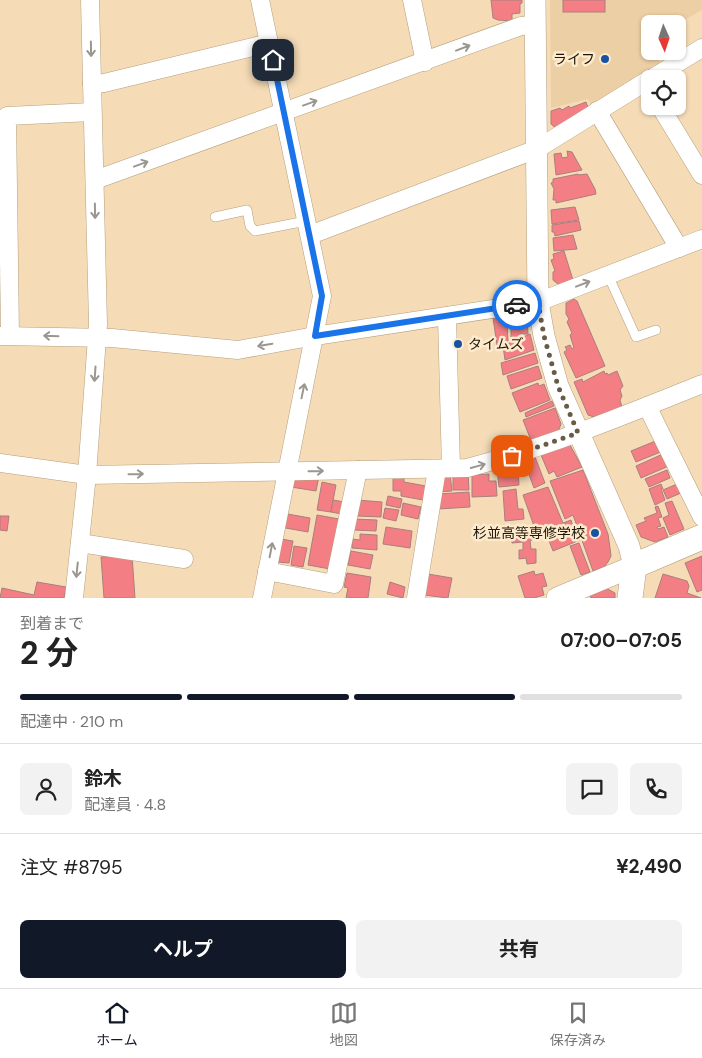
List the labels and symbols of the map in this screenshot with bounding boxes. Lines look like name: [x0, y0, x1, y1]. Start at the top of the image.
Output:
north arrow: [641, 15, 686, 60]
pin: [252, 39, 294, 81]
one-way arrow: [86, 40, 96, 56]
one-way arrow: [454, 43, 470, 52]
place label: ライフ: [553, 50, 595, 68]
marker: ライフ: [599, 53, 611, 65]
one-way arrow: [302, 98, 317, 107]
one-way arrow: [132, 159, 148, 168]
one-way arrow: [91, 203, 100, 219]
one-way arrow: [576, 279, 591, 288]
courier: [492, 280, 542, 330]
one-way arrow: [43, 332, 59, 341]
place label: タイムズ: [468, 335, 524, 353]
marker: タイムズ: [452, 338, 464, 350]
one-way arrow: [258, 341, 274, 351]
one-way arrow: [90, 365, 99, 381]
one-way arrow: [299, 383, 308, 399]
pin: [491, 435, 533, 477]
one-way arrow: [469, 460, 485, 470]
one-way arrow: [307, 466, 323, 475]
one-way arrow: [127, 469, 143, 479]
place label: 杉並高等専修学校: [473, 524, 585, 542]
marker: 杉並高等専修学校: [589, 527, 601, 539]
one-way arrow: [267, 543, 277, 559]
one-way arrow: [72, 562, 82, 578]

